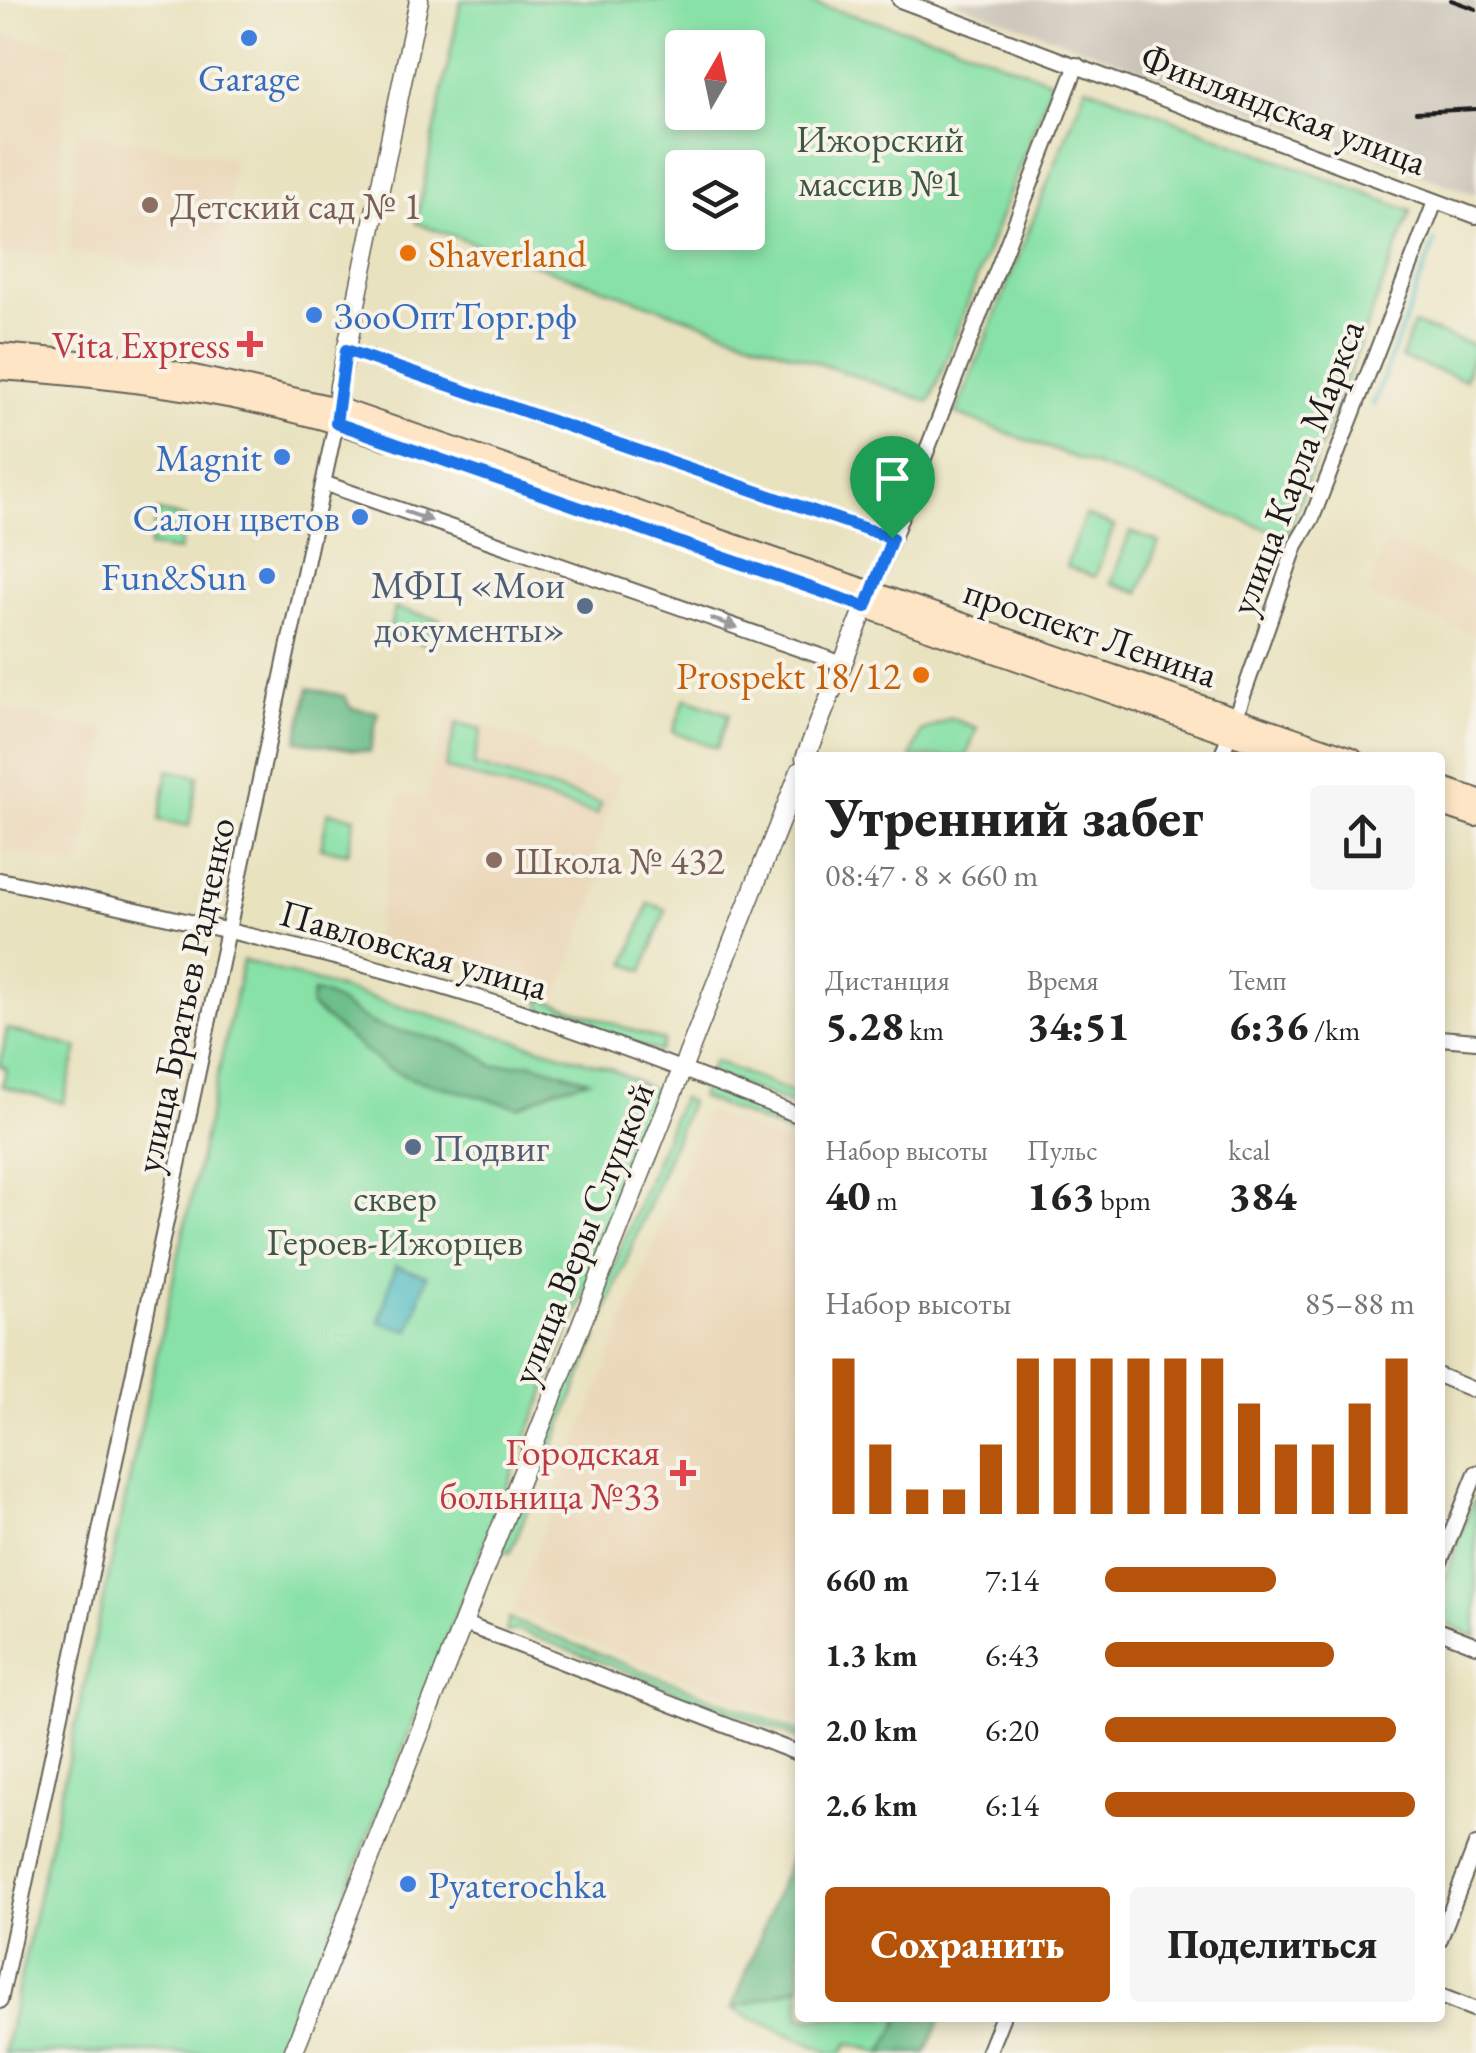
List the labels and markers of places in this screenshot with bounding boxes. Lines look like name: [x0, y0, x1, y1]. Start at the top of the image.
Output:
marker: Garage: [238, 27, 260, 49]
place label: Garage: [198, 53, 300, 102]
place label: Детский сад № 1: [170, 181, 422, 230]
marker: Детский сад № 1: [139, 194, 161, 216]
place label: Shaverland: [428, 229, 587, 278]
marker: Shaverland: [397, 242, 419, 264]
place label: ЗооОптТорг.рф: [334, 291, 577, 340]
marker: ЗооОптТорг.рф: [303, 304, 325, 326]
place label: Vita Express: [52, 320, 230, 369]
marker: Vita Express: [239, 333, 261, 355]
place label: Magnit: [156, 433, 262, 482]
pin: [850, 436, 935, 539]
marker: Magnit: [271, 446, 293, 468]
place label: Салон цветов: [132, 493, 340, 542]
marker: Салон цветов: [349, 506, 371, 528]
place label: Fun&Sun: [101, 552, 247, 601]
place label: МФЦ «Мои документы»: [371, 560, 565, 653]
marker: Fun&Sun: [256, 565, 278, 587]
marker: МФЦ «Мои документы»: [574, 595, 596, 617]
place label: Prospekt 18/12: [676, 651, 901, 700]
marker: Prospekt 18/12: [910, 664, 932, 686]
place label: Школа № 432: [514, 836, 725, 885]
marker: Школа № 432: [483, 849, 505, 871]
place label: Подвиг: [433, 1123, 550, 1172]
marker: Подвиг: [402, 1136, 424, 1158]
place label: Городская больница №33: [440, 1427, 660, 1520]
marker: Городская больница №33: [670, 1460, 696, 1486]
place label: Pyaterochka: [428, 1860, 607, 1909]
marker: Pyaterochka: [397, 1873, 419, 1895]

